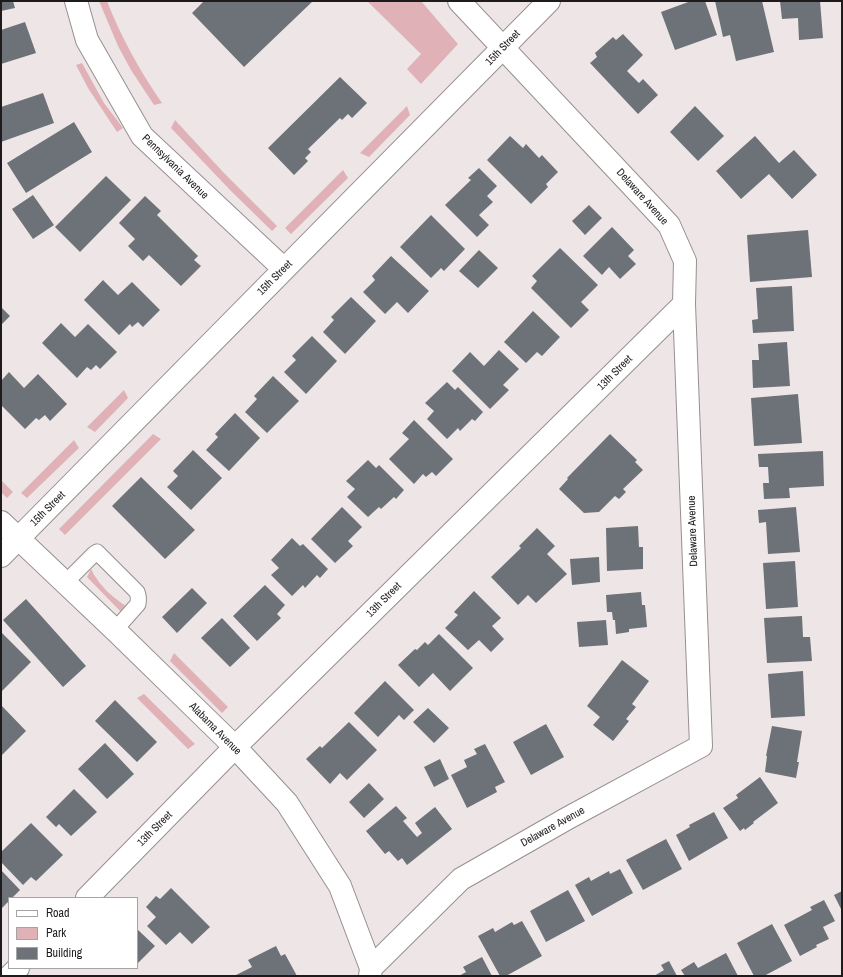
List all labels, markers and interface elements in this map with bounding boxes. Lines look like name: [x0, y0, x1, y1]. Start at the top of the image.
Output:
street label: 15th Street: [483, 28, 523, 68]
street label: Pennsylvania Avenue: [139, 132, 211, 202]
street label: Delaware Avenue: [613, 166, 671, 228]
street label: 15th Street: [255, 258, 295, 298]
street label: 13th Street: [595, 353, 635, 393]
street label: 15th Street: [28, 489, 68, 529]
street label: Delaware Avenue: [685, 495, 701, 567]
street label: 13th Street: [364, 580, 404, 620]
street label: Alabama Avenue: [186, 700, 244, 758]
street label: Delaware Avenue: [519, 804, 587, 850]
street label: 13th Street: [135, 809, 175, 849]
legend: [8, 897, 138, 969]
text: Road: [46, 905, 70, 921]
text: Park: [46, 925, 66, 941]
text: Building: [46, 945, 82, 961]

